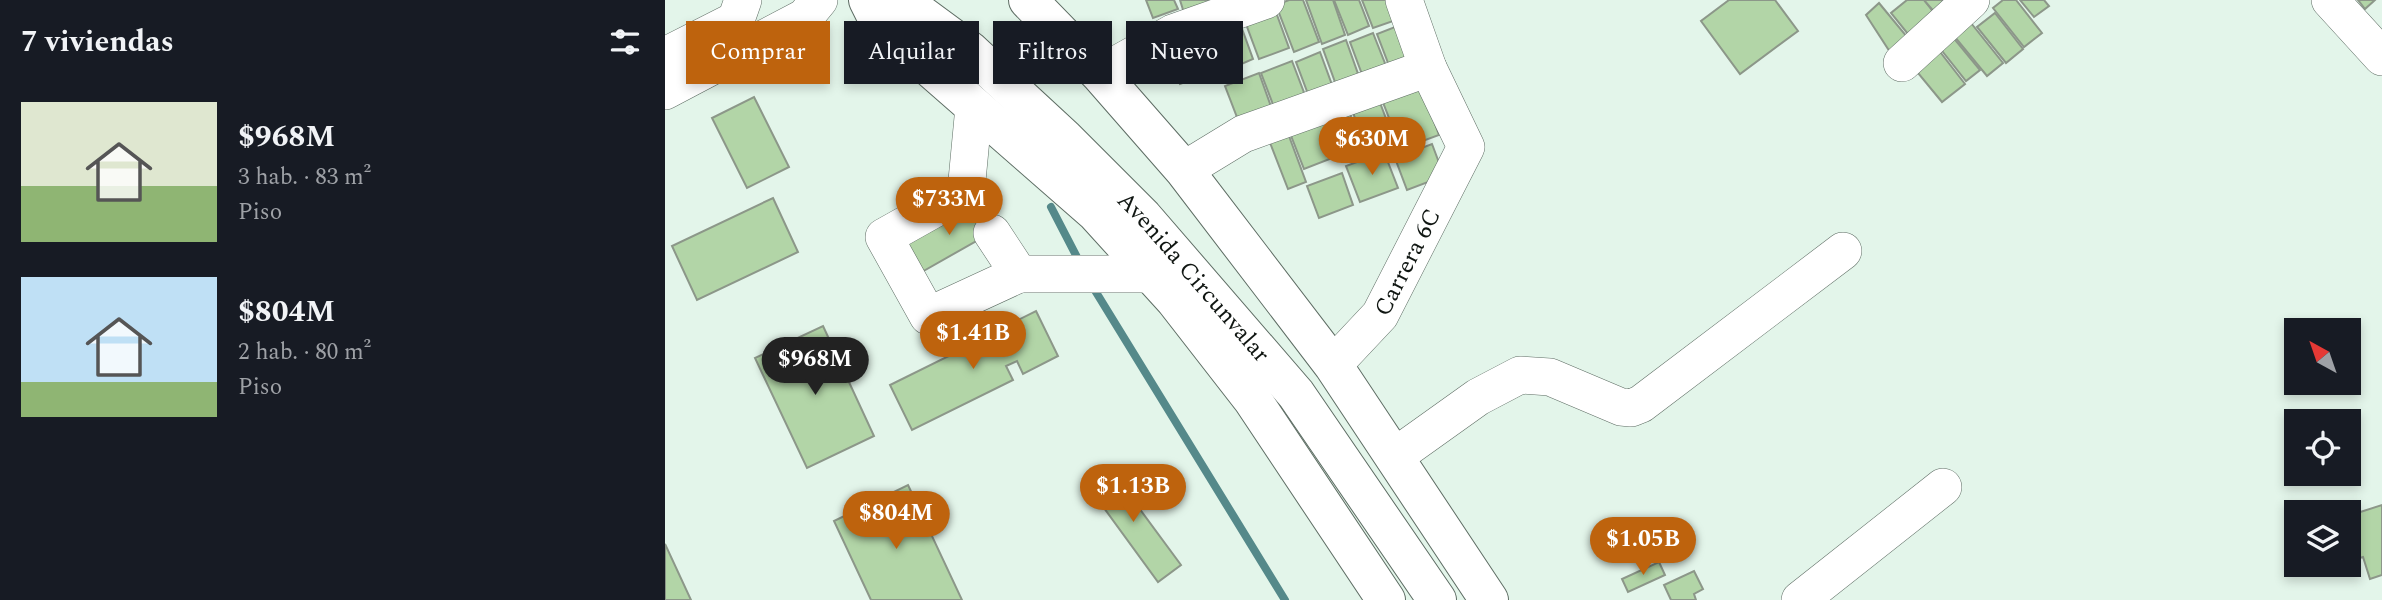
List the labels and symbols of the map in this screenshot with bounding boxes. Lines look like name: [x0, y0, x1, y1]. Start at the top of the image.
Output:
pin: $630M: [1323, 118, 1421, 177]
pin: $733M: [900, 177, 998, 237]
street label: Avenida Circunvalar: [1108, 184, 1278, 371]
street label: Carrera 6C: [1365, 202, 1451, 323]
pin: $1.41B: [916, 312, 1030, 371]
north arrow: [2284, 318, 2361, 396]
pin: $968M: [766, 338, 864, 397]
pin: $1.13B: [1076, 464, 1190, 524]
pin: $804M: [847, 491, 945, 551]
pin: $1.05B: [1586, 518, 1700, 577]

